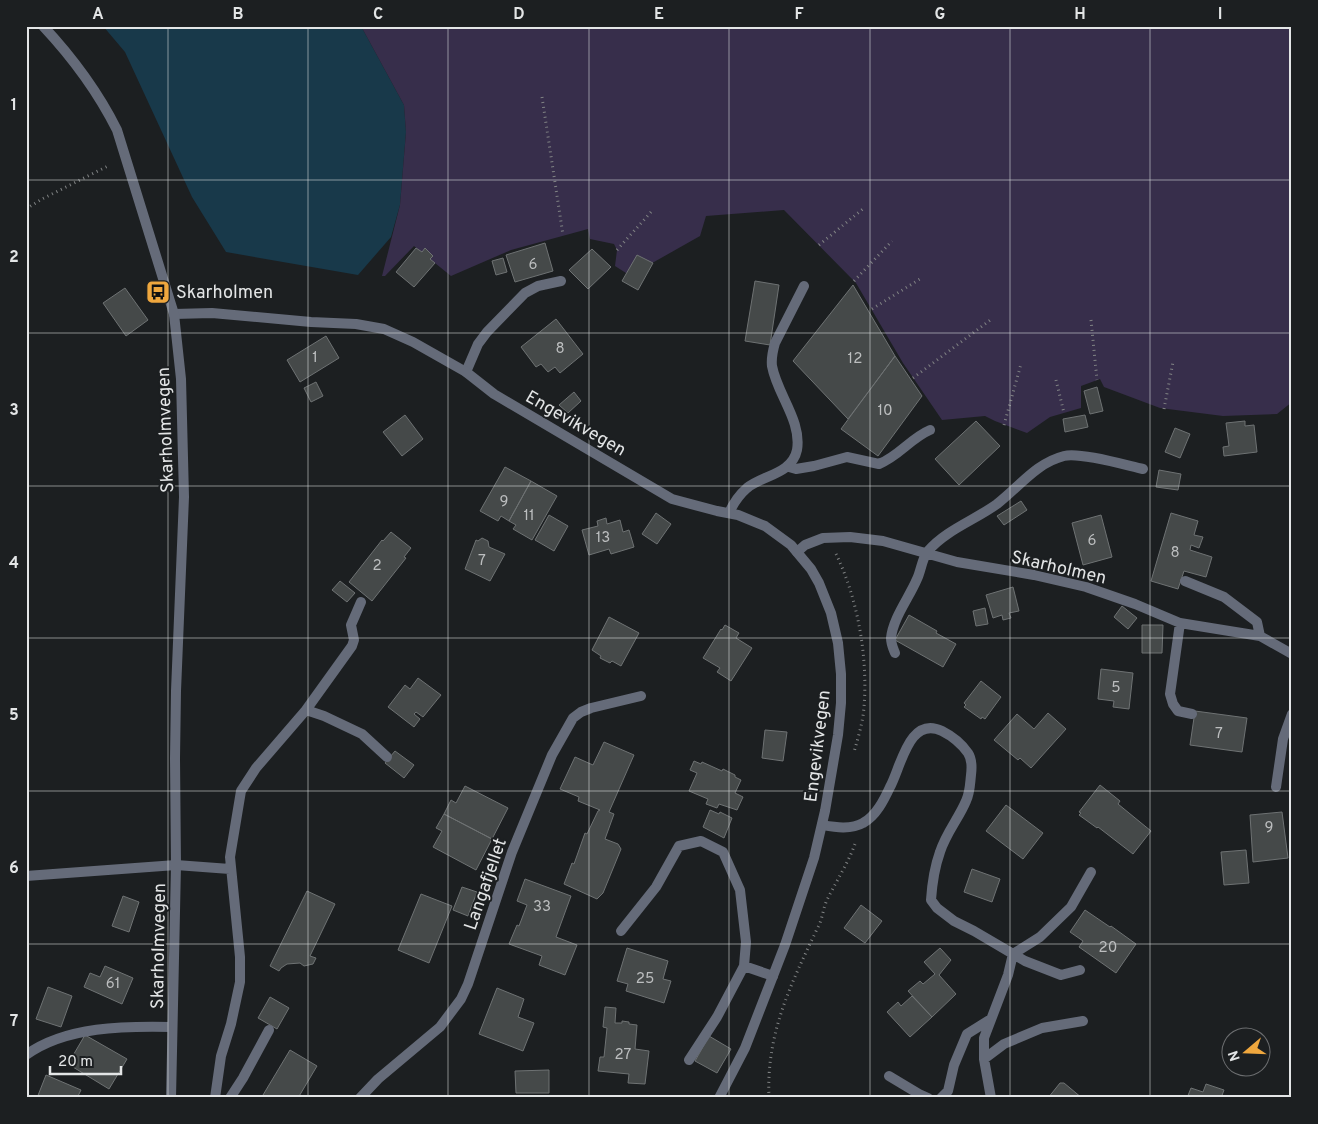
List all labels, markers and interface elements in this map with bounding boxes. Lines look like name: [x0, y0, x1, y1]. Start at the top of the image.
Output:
text: A: [92, 5, 104, 25]
text: B: [232, 5, 244, 25]
text: C: [373, 5, 383, 25]
text: D: [513, 5, 525, 25]
text: E: [654, 5, 664, 25]
text: F: [794, 5, 804, 25]
text: G: [935, 5, 945, 25]
text: H: [1074, 5, 1086, 25]
text: I: [1218, 5, 1222, 25]
text: 1: [11, 96, 17, 116]
text: 2: [9, 248, 19, 268]
house number: 6: [529, 256, 538, 275]
bus stop icon: Skarholmen: [145, 279, 171, 305]
place label: Skarholmen: [176, 282, 273, 305]
house number: 8: [555, 340, 565, 359]
house number: 1: [312, 349, 318, 368]
house number: 12: [848, 350, 862, 369]
street label: Skarholmvegen: [153, 367, 180, 493]
street label: Engevikvegen: [521, 386, 630, 462]
text: 3: [9, 401, 19, 421]
house number: 10: [877, 402, 893, 421]
house number: 9: [500, 493, 508, 512]
house number: 11: [523, 507, 535, 526]
house number: 13: [596, 529, 610, 548]
house number: 6: [1088, 532, 1097, 551]
house number: 8: [1170, 544, 1180, 563]
street label: Skarholmen: [1009, 546, 1109, 591]
house number: 7: [478, 552, 486, 571]
text: 4: [9, 554, 19, 574]
house number: 2: [372, 557, 382, 576]
house number: 5: [1111, 679, 1121, 698]
street label: Engevikvegen: [800, 689, 837, 804]
text: 5: [9, 706, 19, 726]
house number: 7: [1215, 725, 1223, 744]
house number: 9: [1265, 819, 1273, 838]
street label: Langafjellet: [460, 835, 513, 934]
text: 6: [9, 859, 19, 879]
street label: Skarholmvegen: [147, 883, 172, 1009]
house number: 33: [533, 898, 551, 917]
house number: 20: [1099, 939, 1117, 958]
house number: 25: [636, 970, 654, 989]
house number: 61: [106, 975, 120, 994]
text: 7: [10, 1012, 18, 1032]
north arrow: [1220, 1026, 1270, 1076]
scale bar: [50, 1044, 121, 1076]
house number: 27: [615, 1046, 632, 1065]
text: N: [1225, 1048, 1245, 1063]
text: 20 m: [58, 1053, 93, 1072]

